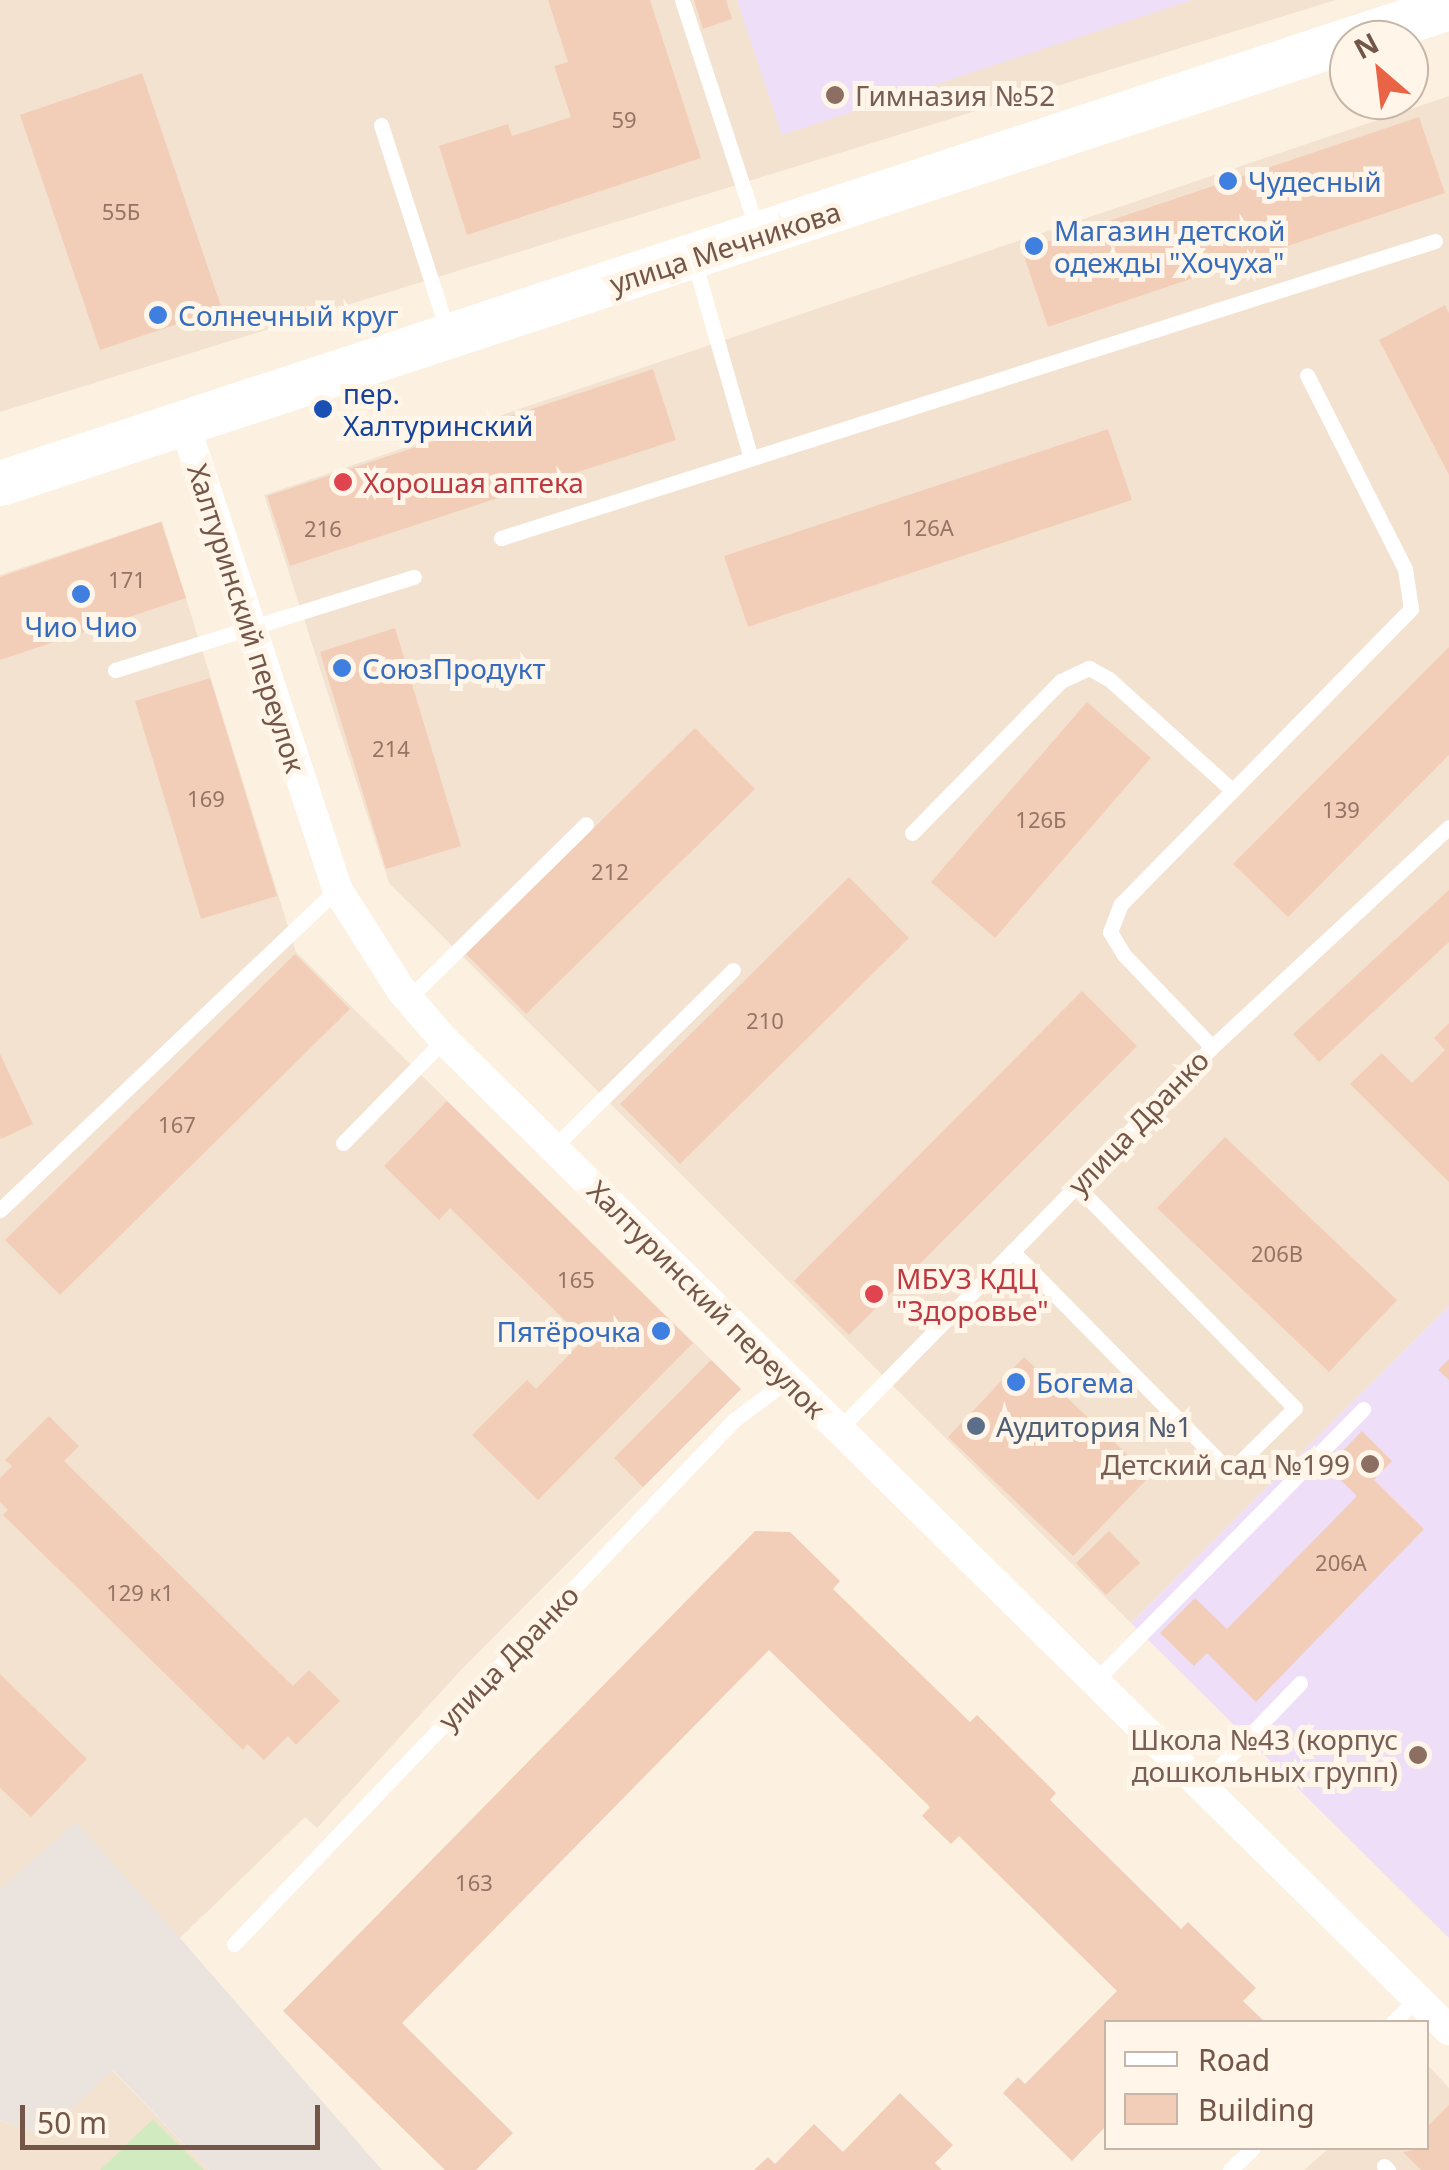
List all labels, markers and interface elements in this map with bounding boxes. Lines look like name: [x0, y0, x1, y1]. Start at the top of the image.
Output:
north arrow: [1329, 20, 1429, 120]
text: N: [1347, 23, 1385, 67]
place label: Гимназия №52: [855, 78, 1055, 112]
marker: Гимназия №52: [824, 84, 846, 106]
house number: 59: [611, 107, 637, 133]
place label: Чудесный: [1248, 164, 1382, 198]
marker: Чудесный: [1217, 170, 1239, 192]
street label: улица Мечникова: [605, 194, 845, 300]
house number: 55Б: [102, 199, 140, 225]
place label: Магазин детской одежды "Хочуха": [1054, 213, 1285, 279]
marker: Магазин детской одежды "Хочуха": [1023, 235, 1045, 257]
place label: Солнечный круг: [178, 298, 398, 332]
marker: Солнечный круг: [147, 304, 169, 326]
place label: пер. Халтуринский: [343, 376, 534, 442]
marker: пер. Халтуринский: [312, 398, 334, 420]
street label: Халтуринский переулок: [181, 459, 313, 777]
place label: Хорошая аптека: [363, 465, 584, 499]
marker: Хорошая аптека: [332, 471, 354, 493]
house number: 126А: [902, 515, 954, 541]
house number: 216: [304, 516, 342, 542]
house number: 171: [108, 567, 146, 593]
marker: Чио Чио: [70, 583, 92, 605]
place label: Чио Чио: [24, 609, 138, 643]
place label: СоюзПродукт: [362, 651, 546, 685]
marker: СоюзПродукт: [331, 657, 353, 679]
house number: 214: [372, 736, 410, 762]
house number: 169: [187, 786, 225, 812]
house number: 139: [1322, 797, 1360, 823]
house number: 126Б: [1015, 807, 1067, 833]
house number: 212: [591, 859, 629, 885]
house number: 210: [746, 1008, 784, 1034]
street label: улица Дранко: [1061, 1043, 1215, 1201]
house number: 167: [158, 1112, 196, 1138]
street label: Халтуринский переулок: [581, 1173, 833, 1425]
house number: 206В: [1251, 1241, 1303, 1267]
place label: МБУЗ КДЦ "Здоровье": [896, 1261, 1049, 1327]
house number: 165: [557, 1267, 595, 1293]
marker: МБУЗ КДЦ "Здоровье": [861, 1281, 887, 1307]
place label: Пятёрочка: [496, 1314, 641, 1348]
marker: Пятёрочка: [650, 1320, 672, 1342]
place label: Богема: [1036, 1365, 1134, 1399]
marker: Богема: [1005, 1371, 1027, 1393]
place label: Аудитория №1: [996, 1409, 1192, 1443]
marker: Аудитория №1: [965, 1415, 987, 1437]
place label: Детский сад №199: [1101, 1447, 1350, 1481]
marker: Детский сад №199: [1359, 1453, 1381, 1475]
house number: 206А: [1315, 1550, 1367, 1576]
street label: улица Дранко: [431, 1578, 585, 1736]
house number: 129 к1: [106, 1580, 174, 1606]
place label: Школа №43 (корпус дошкольных групп): [1130, 1722, 1398, 1788]
marker: Школа №43 (корпус дошкольных групп): [1407, 1744, 1429, 1766]
house number: 163: [455, 1870, 493, 1896]
legend: [1104, 2020, 1429, 2150]
text: Road: [1198, 2039, 1270, 2080]
scale bar: [25, 2085, 325, 2147]
text: Building: [1198, 2089, 1315, 2130]
text: 50 m: [37, 2102, 107, 2143]

